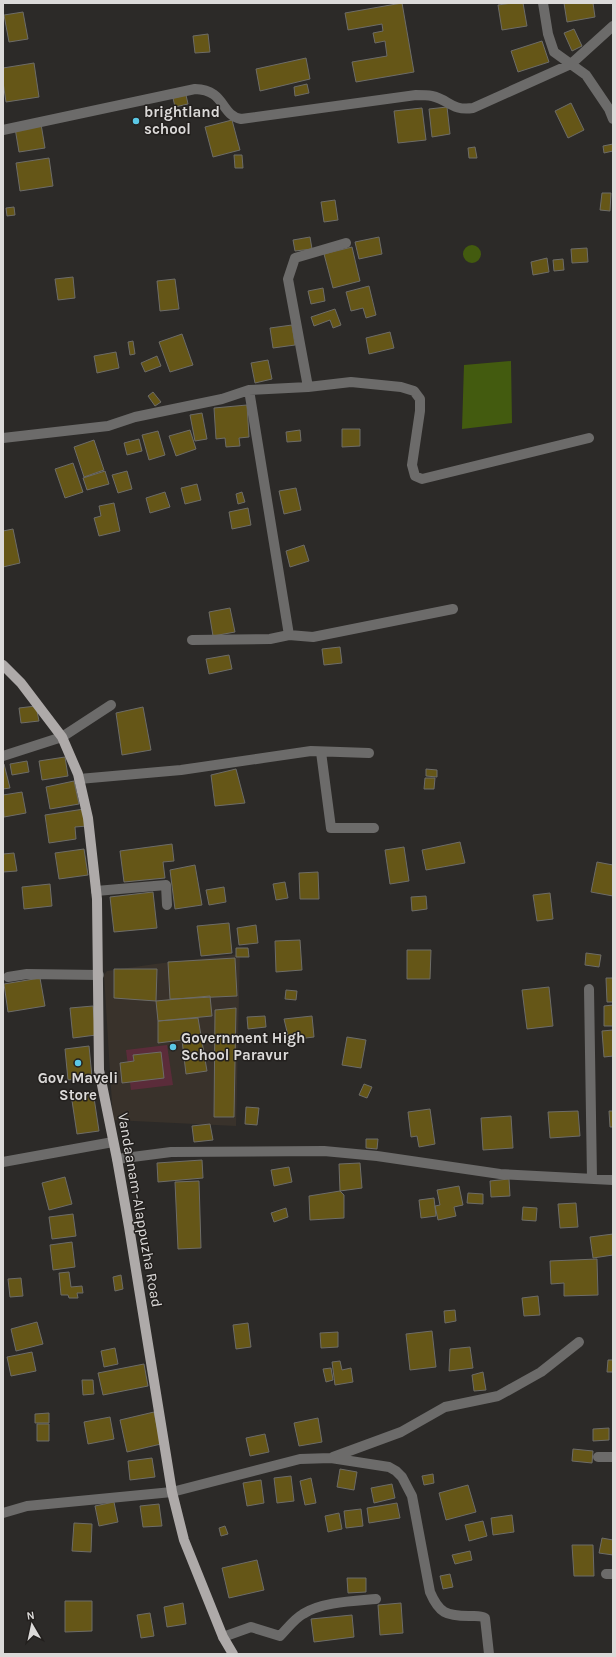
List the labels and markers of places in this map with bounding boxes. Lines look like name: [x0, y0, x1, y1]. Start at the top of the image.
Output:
place label: brightland school: [144, 103, 220, 138]
marker: brightland school: [131, 116, 141, 126]
place label: Government High School Paravur: [181, 1029, 305, 1064]
marker: Government High School Paravur: [168, 1042, 178, 1052]
marker: Gov. Maveli Store: [73, 1058, 83, 1068]
place label: Gov. Maveli Store: [38, 1069, 118, 1104]

